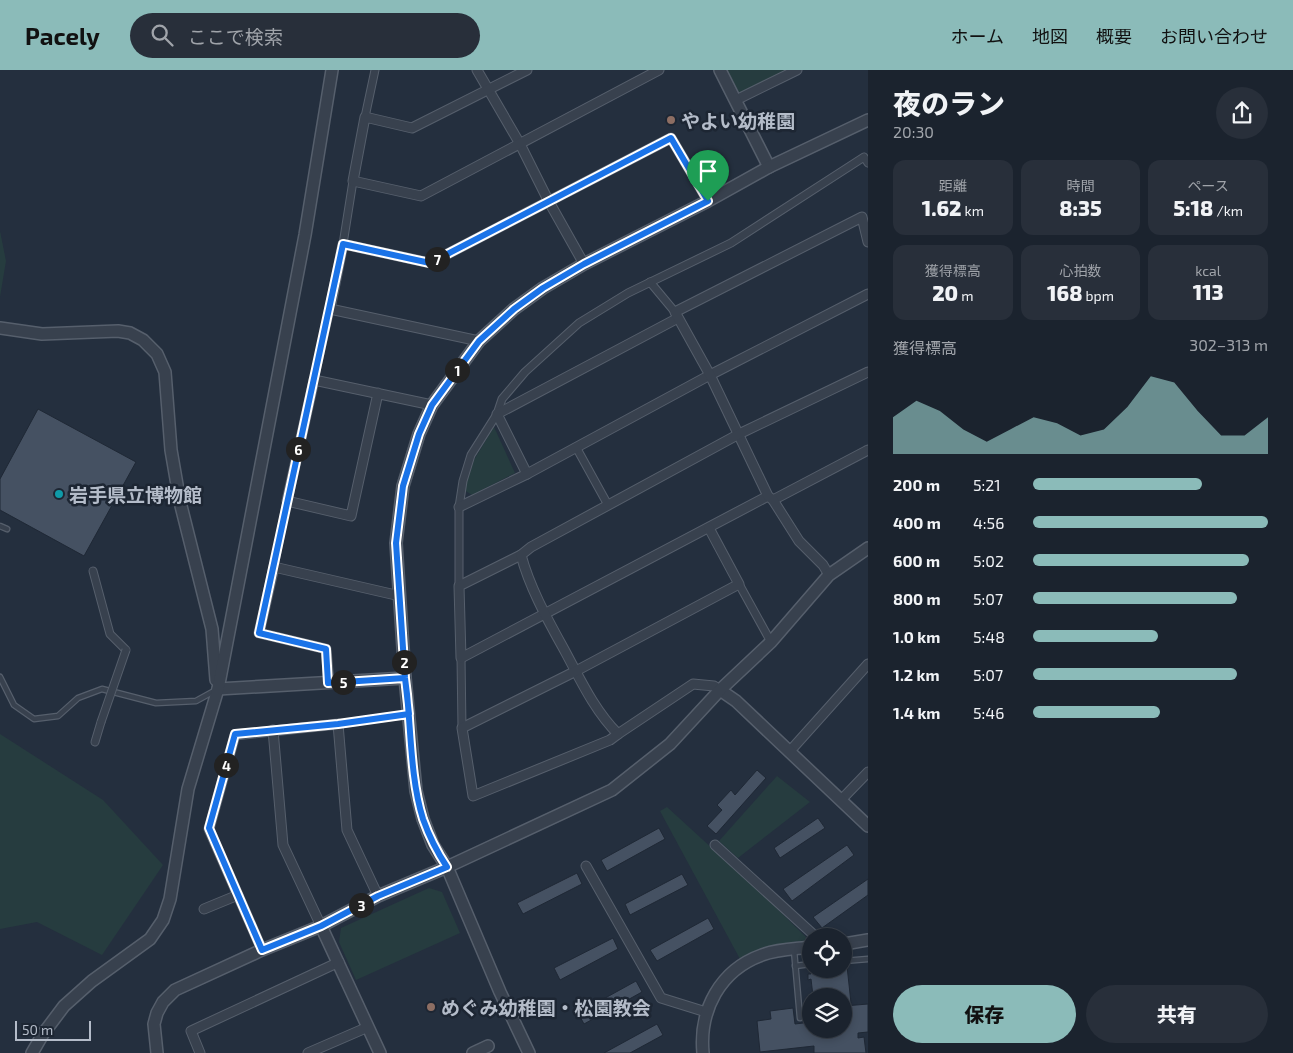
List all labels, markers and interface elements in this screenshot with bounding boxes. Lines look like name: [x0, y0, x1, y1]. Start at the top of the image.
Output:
search box: [130, 13, 480, 58]
text: Pacely: [25, 21, 100, 50]
icon: search: [148, 21, 176, 49]
text: ここで検索: [188, 25, 283, 48]
text: ホーム: [951, 25, 1004, 47]
text: 地図: [1032, 25, 1068, 47]
text: 概要: [1096, 25, 1132, 47]
text: お問い合わせ: [1160, 25, 1268, 47]
text: 夜のラン: [893, 86, 1005, 120]
button: share: [1216, 87, 1268, 139]
place label: やよい幼稚園: [681, 109, 795, 132]
marker: やよい幼稚園: [665, 114, 677, 126]
text: 20:30: [893, 122, 934, 141]
pin: [687, 150, 729, 201]
icon: arrive: [694, 157, 722, 185]
text: 距離: [939, 177, 967, 194]
text: 時間: [1066, 177, 1094, 194]
text: ペース: [1188, 177, 1229, 194]
text: 1.62: [922, 195, 961, 220]
text: 8:35: [1059, 195, 1102, 220]
text: 5:18: [1173, 195, 1213, 220]
text: km: [961, 202, 984, 219]
text: /km: [1213, 202, 1243, 219]
pin: 7: [424, 246, 450, 272]
text: 7: [434, 251, 441, 268]
text: 獲得標高: [925, 262, 981, 279]
text: 心拍数: [1059, 262, 1101, 279]
text: kcal: [1195, 262, 1221, 279]
text: 113: [1193, 279, 1224, 304]
text: 20: [932, 280, 958, 305]
text: 168: [1047, 280, 1082, 305]
text: m: [958, 287, 974, 304]
text: bpm: [1082, 287, 1114, 304]
text: 302–313 m: [1189, 335, 1268, 354]
text: 獲得標高: [893, 338, 957, 357]
pin: 1: [444, 358, 470, 382]
text: 1: [454, 362, 461, 379]
pin: 6: [286, 436, 310, 462]
text: 6: [294, 441, 303, 458]
text: 200 m: [893, 475, 940, 494]
text: 5:21: [973, 475, 1001, 494]
place label: 岩手県立博物館: [69, 483, 202, 506]
marker: 岩手県立博物館: [53, 488, 65, 500]
text: 400 m: [893, 513, 941, 532]
text: 4:56: [973, 513, 1004, 532]
text: 600 m: [893, 551, 940, 570]
text: 5:02: [973, 551, 1004, 570]
text: 800 m: [893, 589, 941, 608]
text: 5:07: [973, 589, 1003, 608]
text: 1.0 km: [893, 627, 940, 646]
text: 5:48: [973, 627, 1005, 646]
pin: 2: [392, 650, 416, 674]
text: 2: [400, 654, 409, 671]
text: 1.2 km: [893, 665, 940, 684]
text: 5:07: [973, 665, 1003, 684]
pin: 5: [330, 670, 356, 694]
text: 5: [340, 674, 347, 691]
text: 1.4 km: [893, 703, 940, 722]
text: 5:46: [973, 703, 1004, 722]
pin: 4: [214, 752, 238, 778]
text: 4: [222, 757, 231, 774]
pin: 3: [348, 892, 374, 918]
text: 3: [358, 897, 365, 914]
map controls: [802, 928, 852, 1038]
button: locate: [802, 928, 852, 978]
button: 保存: [893, 985, 1076, 1043]
button: 共有: [1086, 985, 1268, 1043]
button: layers: [802, 988, 852, 1038]
place label: めぐみ幼稚園・松園教会: [441, 996, 651, 1019]
marker: めぐみ幼稚園・松園教会: [425, 1001, 437, 1013]
scale bar: [15, 1018, 91, 1041]
text: 50 m: [22, 1021, 53, 1038]

